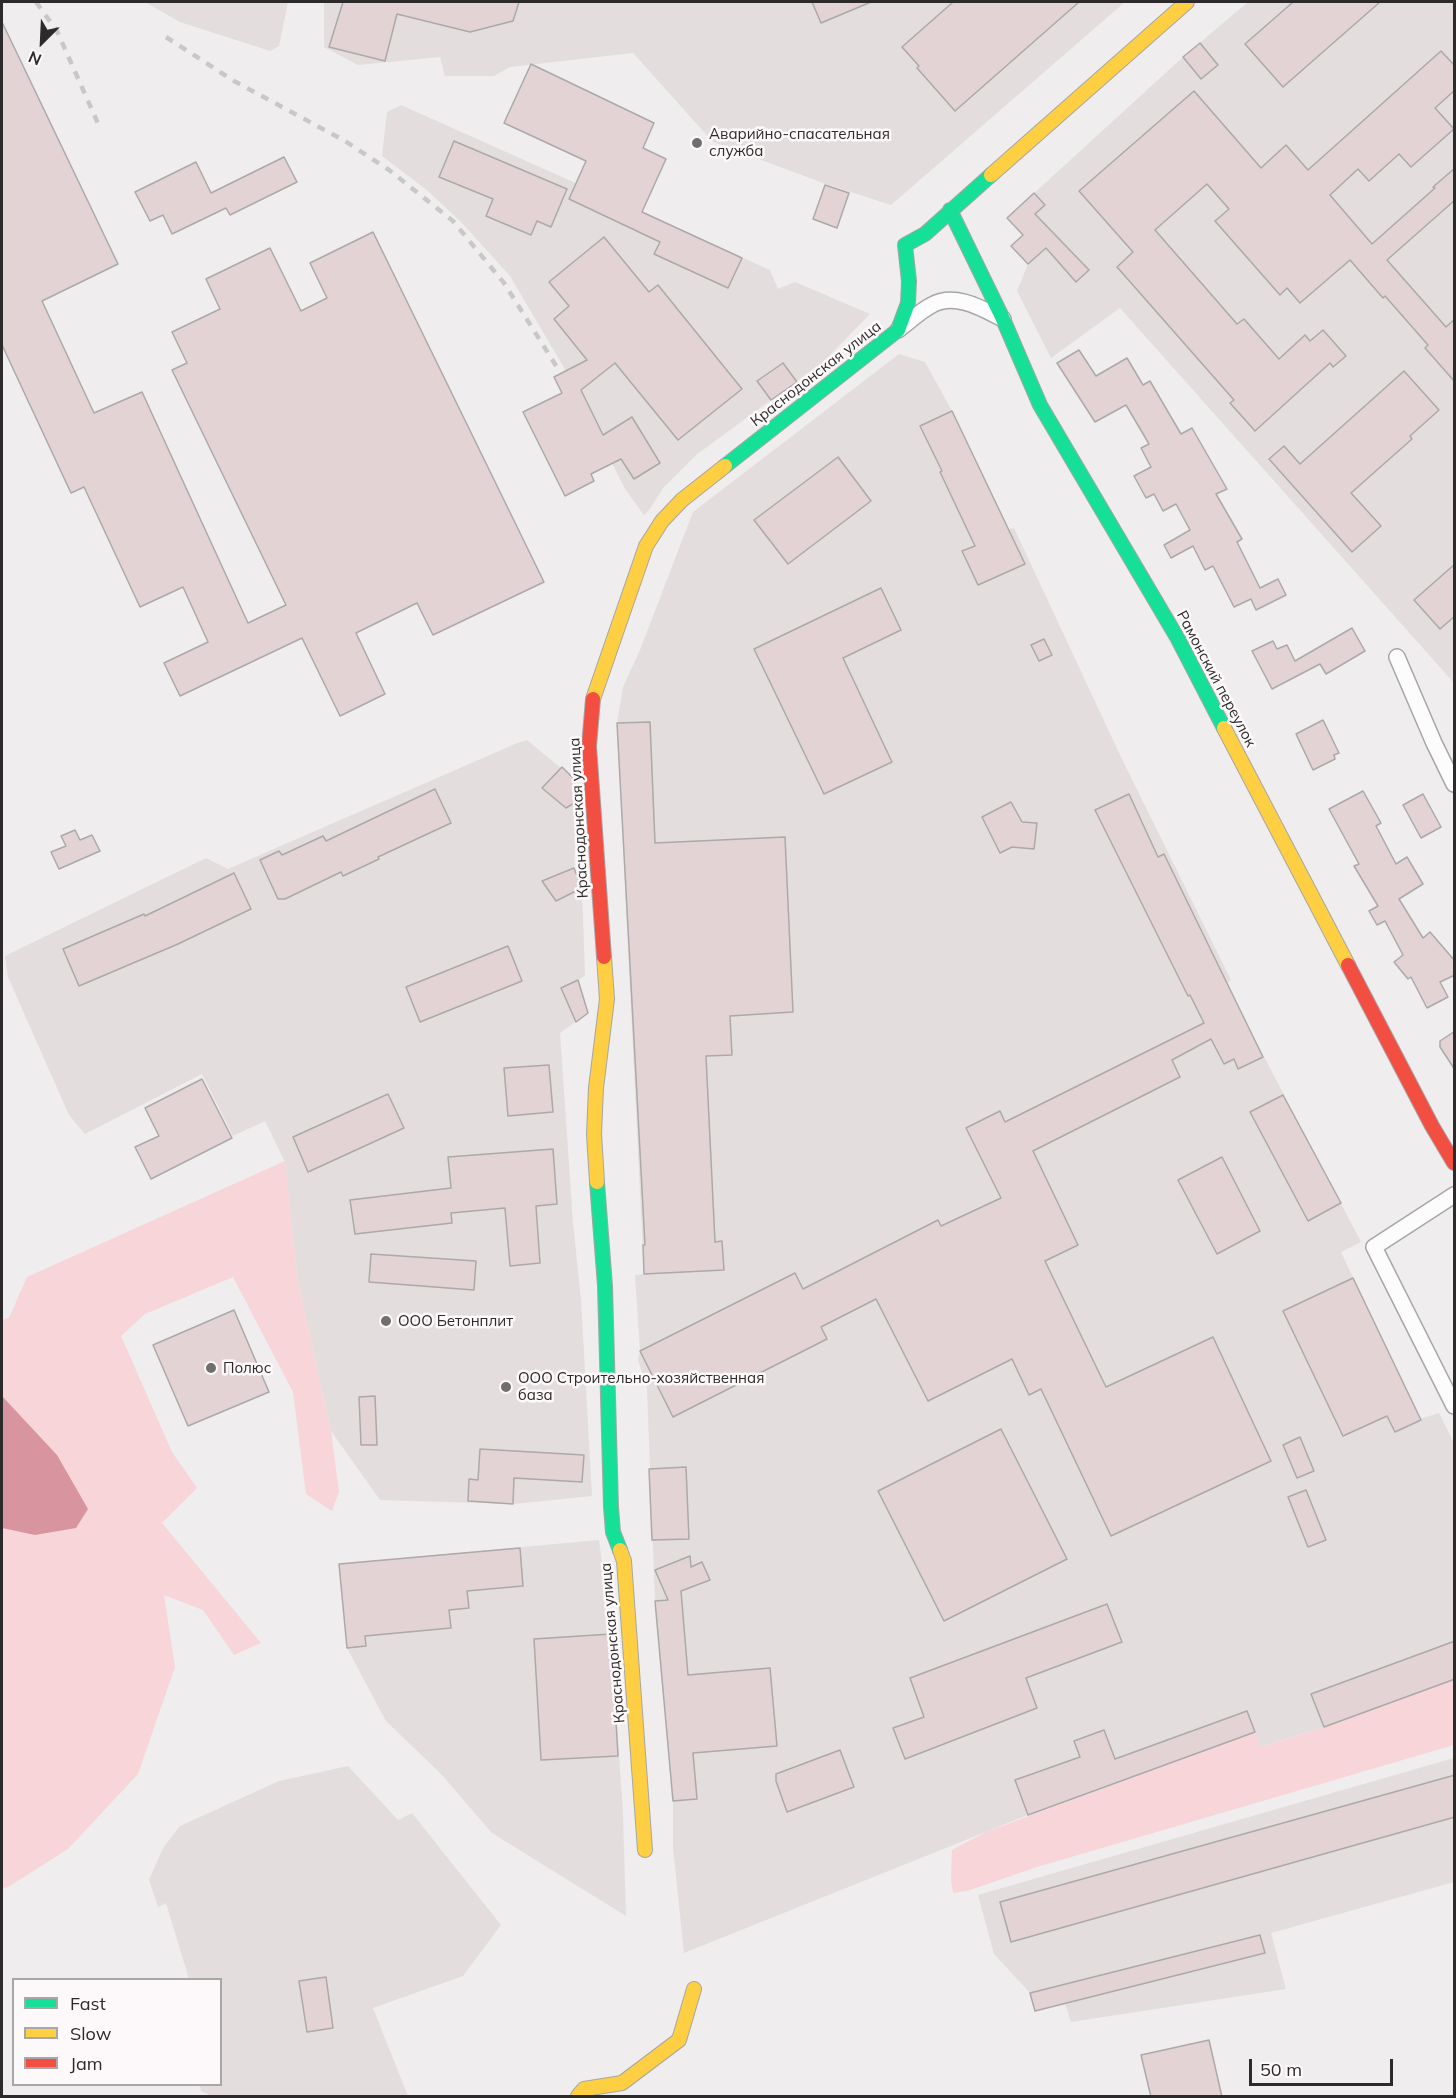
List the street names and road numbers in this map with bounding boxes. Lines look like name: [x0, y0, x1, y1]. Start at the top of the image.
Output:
street label: Краснодонская улица: [747, 317, 885, 431]
street label: Рамонский переулок: [1172, 608, 1260, 750]
street label: Краснодонская улица: [566, 737, 592, 899]
street label: Краснодонская улица: [597, 1562, 629, 1724]

